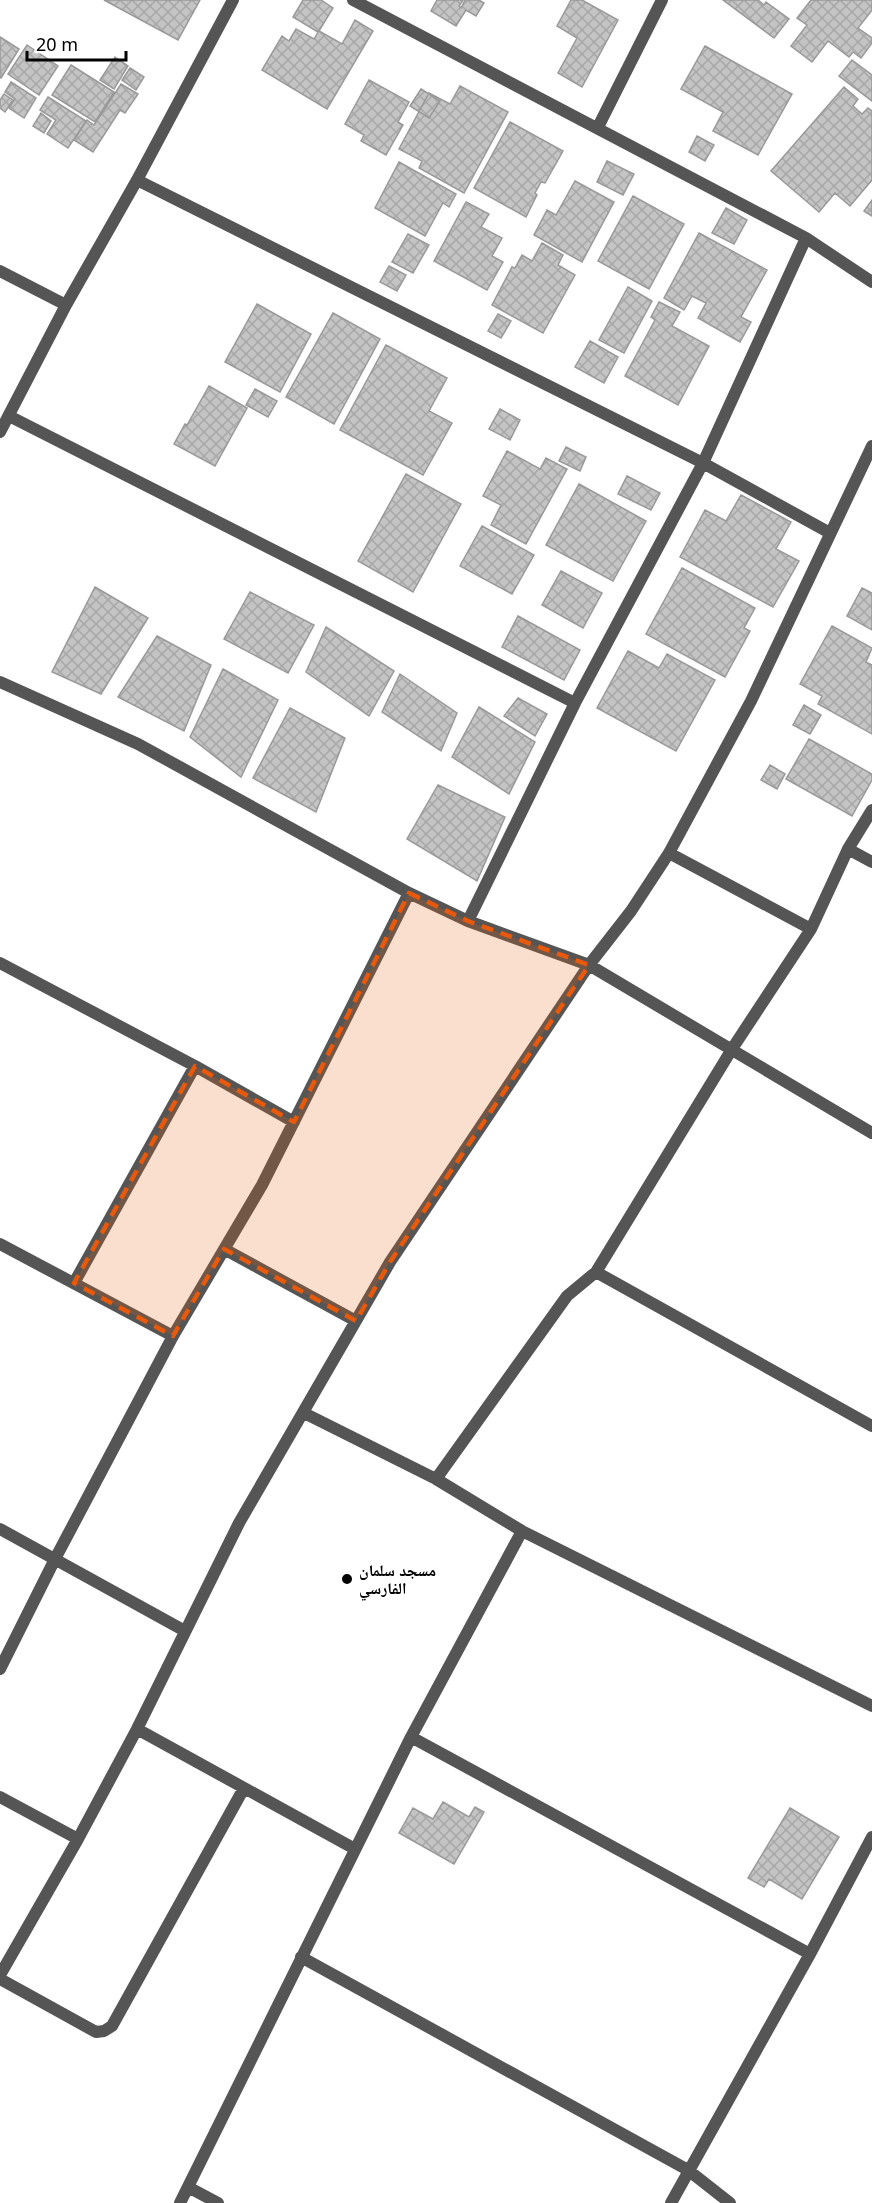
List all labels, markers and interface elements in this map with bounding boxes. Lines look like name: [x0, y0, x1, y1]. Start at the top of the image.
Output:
scale bar: [27, 24, 126, 62]
text: 20 m: [36, 32, 78, 56]
place label: مسجد سلمان الفارسي: [359, 1559, 436, 1601]
marker: مسجد سلمان الفارسي: [340, 1572, 354, 1586]

